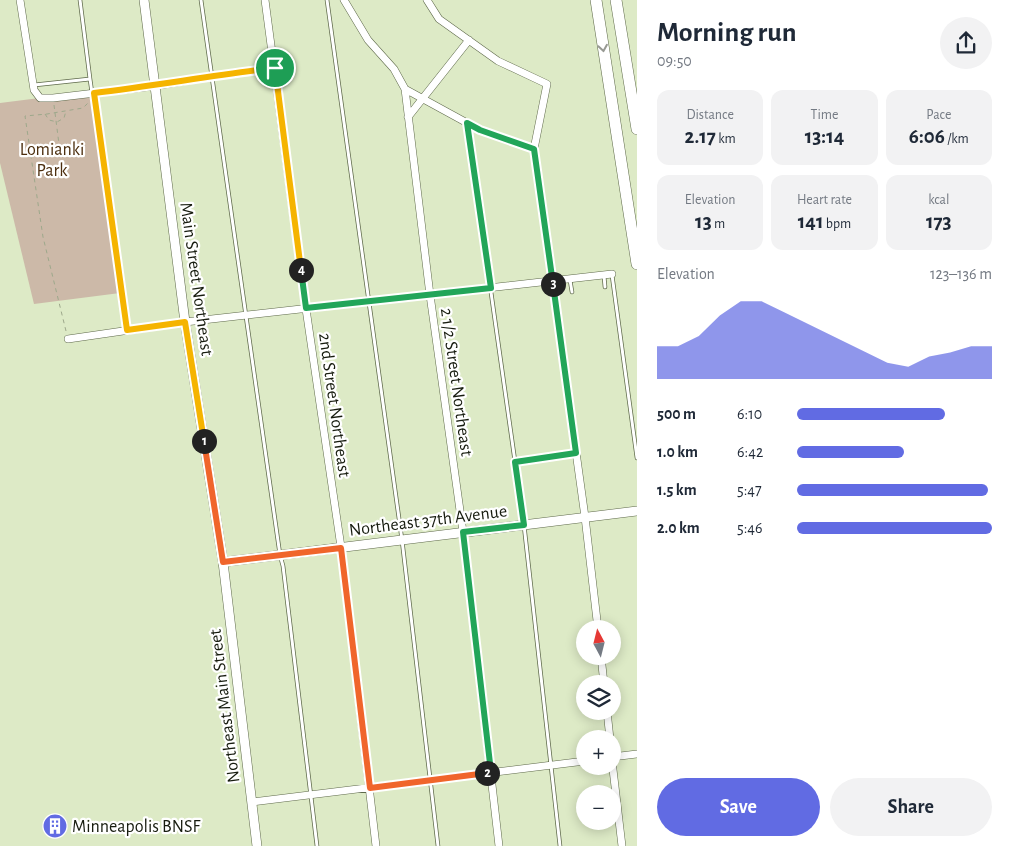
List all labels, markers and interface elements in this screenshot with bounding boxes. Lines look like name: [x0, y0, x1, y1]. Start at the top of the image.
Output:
button: share: [940, 17, 992, 69]
text: Morning run: [657, 19, 797, 47]
one-way arrow: [598, 44, 608, 53]
pin: [254, 47, 296, 89]
text: 09:50: [657, 53, 692, 69]
icon: arrive: [261, 54, 289, 82]
text: Distance: [686, 108, 734, 122]
text: Time: [811, 108, 838, 122]
text: Pace: [926, 108, 951, 122]
text: 2.17: [685, 126, 716, 147]
text: 13:14: [805, 126, 844, 147]
text: 6:06: [909, 126, 945, 147]
text: km: [716, 132, 736, 146]
text: /km: [945, 132, 969, 146]
park label: Lomianki Park: [20, 141, 84, 180]
text: Elevation: [685, 193, 735, 207]
text: Heart rate: [797, 193, 852, 207]
text: kcal: [928, 193, 950, 207]
street label: Main Street Northeast: [176, 201, 216, 357]
text: 13: [695, 211, 712, 232]
text: 141: [798, 211, 823, 232]
text: 173: [926, 211, 952, 232]
text: m: [712, 217, 725, 231]
text: bpm: [823, 217, 851, 231]
pin: 4: [288, 258, 314, 282]
text: 4: [298, 263, 305, 277]
text: Elevation: [657, 266, 715, 282]
text: 123–136 m: [930, 266, 992, 282]
pin: 3: [540, 272, 566, 296]
text: 3: [550, 277, 557, 291]
street label: 2 1/2 Street Northeast: [437, 307, 475, 458]
street label: 2nd Street Northeast: [315, 332, 353, 479]
text: 500 m: [657, 406, 696, 422]
text: 6:10: [737, 406, 762, 422]
pin: 1: [192, 428, 216, 454]
text: 1: [202, 434, 207, 448]
text: 1.0 km: [657, 444, 698, 460]
text: 6:42: [737, 444, 763, 460]
text: 1.5 km: [657, 482, 697, 498]
text: 5:47: [737, 482, 762, 498]
street label: Northeast 37th Avenue: [348, 502, 508, 540]
text: 2.0 km: [657, 520, 700, 536]
text: 5:46: [737, 520, 763, 536]
north arrow: [576, 620, 621, 665]
map controls: [576, 620, 621, 830]
street label: Northeast Main Street: [207, 628, 243, 784]
button: layers: [576, 675, 621, 720]
button: +: [576, 730, 621, 775]
pin: 2: [474, 760, 500, 786]
text: 2: [484, 766, 491, 780]
button: Save: [657, 778, 820, 836]
button: Share: [830, 778, 992, 836]
button: −: [576, 785, 621, 830]
building icon: Minneapolis BNSF: [42, 813, 68, 839]
place label: Minneapolis BNSF: [72, 818, 200, 836]

